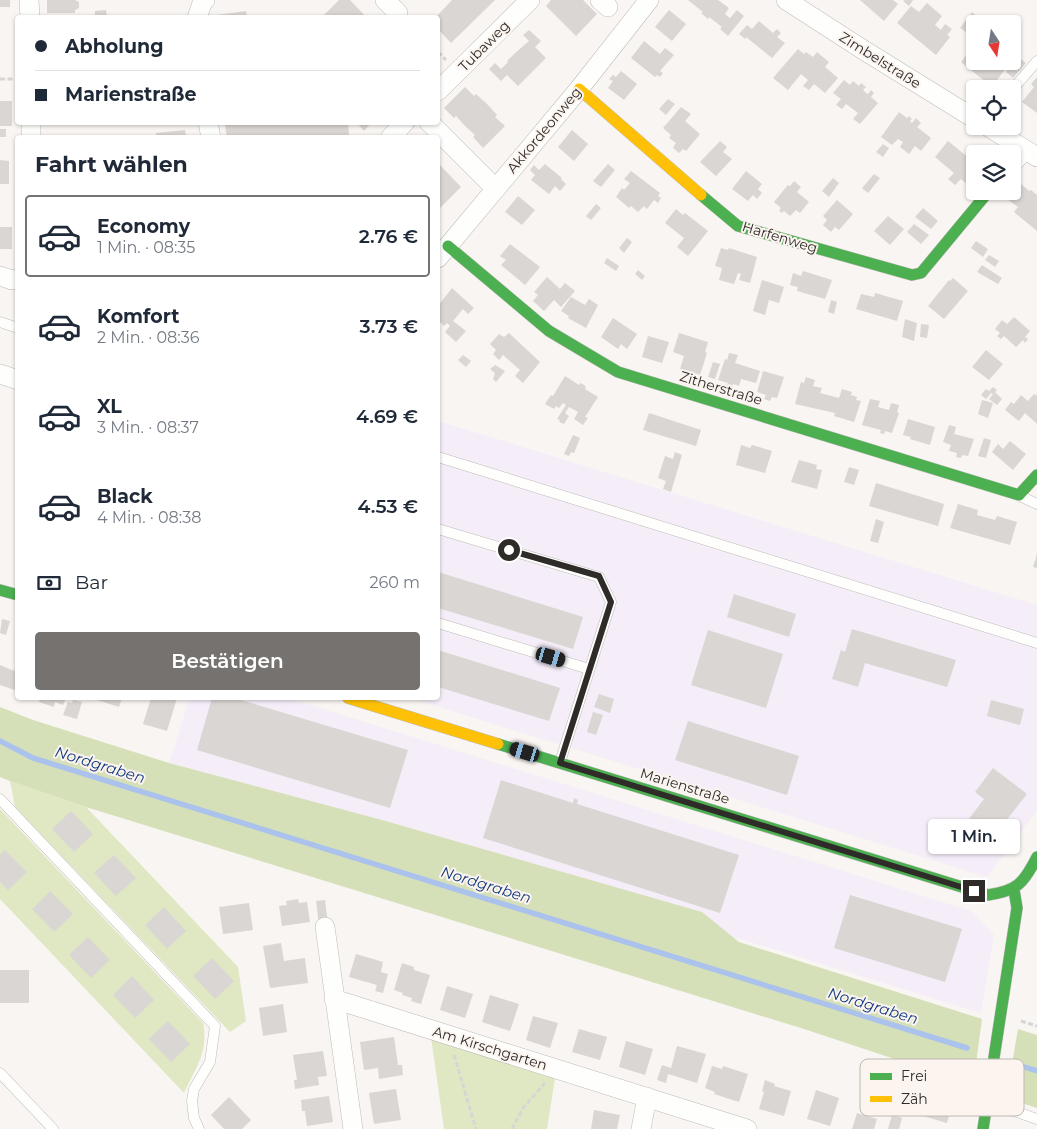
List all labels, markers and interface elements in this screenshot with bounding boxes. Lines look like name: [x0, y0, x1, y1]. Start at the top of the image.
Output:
north arrow: [966, 15, 1021, 70]
map controls: [966, 15, 1021, 200]
street label: Tubaweg: [455, 17, 513, 75]
street label: Zimbelstraße: [836, 28, 924, 92]
text: Abholung: [65, 35, 164, 58]
button: locate: [966, 80, 1021, 135]
text: Marienstraße: [65, 83, 197, 106]
street label: Akkordeonweg: [503, 83, 585, 177]
button: layers: [966, 145, 1021, 200]
text: Fahrt wählen: [35, 151, 188, 178]
icon: car: [37, 214, 82, 259]
text: Economy: [97, 215, 190, 238]
street label: Harfenweg: [740, 217, 820, 257]
text: 2.76 €: [359, 225, 418, 248]
text: 1 Min. · 08:35: [97, 238, 195, 257]
icon: car: [37, 304, 82, 349]
text: Komfort: [97, 305, 179, 328]
text: 3.73 €: [360, 315, 418, 338]
text: 2 Min. · 08:36: [97, 328, 199, 347]
street label: Zitherstraße: [677, 367, 765, 409]
icon: car: [37, 394, 82, 439]
text: XL: [97, 395, 122, 418]
text: 4.69 €: [356, 405, 418, 428]
text: 3 Min. · 08:37: [97, 418, 199, 437]
icon: car: [37, 484, 82, 529]
text: Black: [97, 485, 153, 508]
text: 4.53 €: [358, 495, 418, 518]
text: 4 Min. · 08:38: [97, 508, 201, 527]
route start: [498, 539, 520, 561]
icon: cash: [35, 569, 63, 597]
text: Bar: [75, 571, 108, 594]
text: 260 m: [369, 573, 420, 592]
button: Bestätigen: [35, 632, 420, 690]
car: [534, 646, 567, 668]
car: [508, 740, 541, 764]
water label: Nordgraben: [53, 742, 148, 787]
street label: Marienstraße: [638, 764, 732, 808]
callout: 1 Min.: [928, 818, 1020, 854]
text: 1 Min.: [951, 827, 997, 846]
water label: Nordgraben: [439, 862, 534, 907]
route end: [963, 880, 985, 902]
water label: Nordgraben: [826, 983, 921, 1028]
street label: Am Kirschgarten: [430, 1022, 550, 1074]
legend: [860, 1059, 1024, 1116]
text: Frei: [901, 1067, 927, 1085]
text: Zäh: [901, 1090, 928, 1108]

